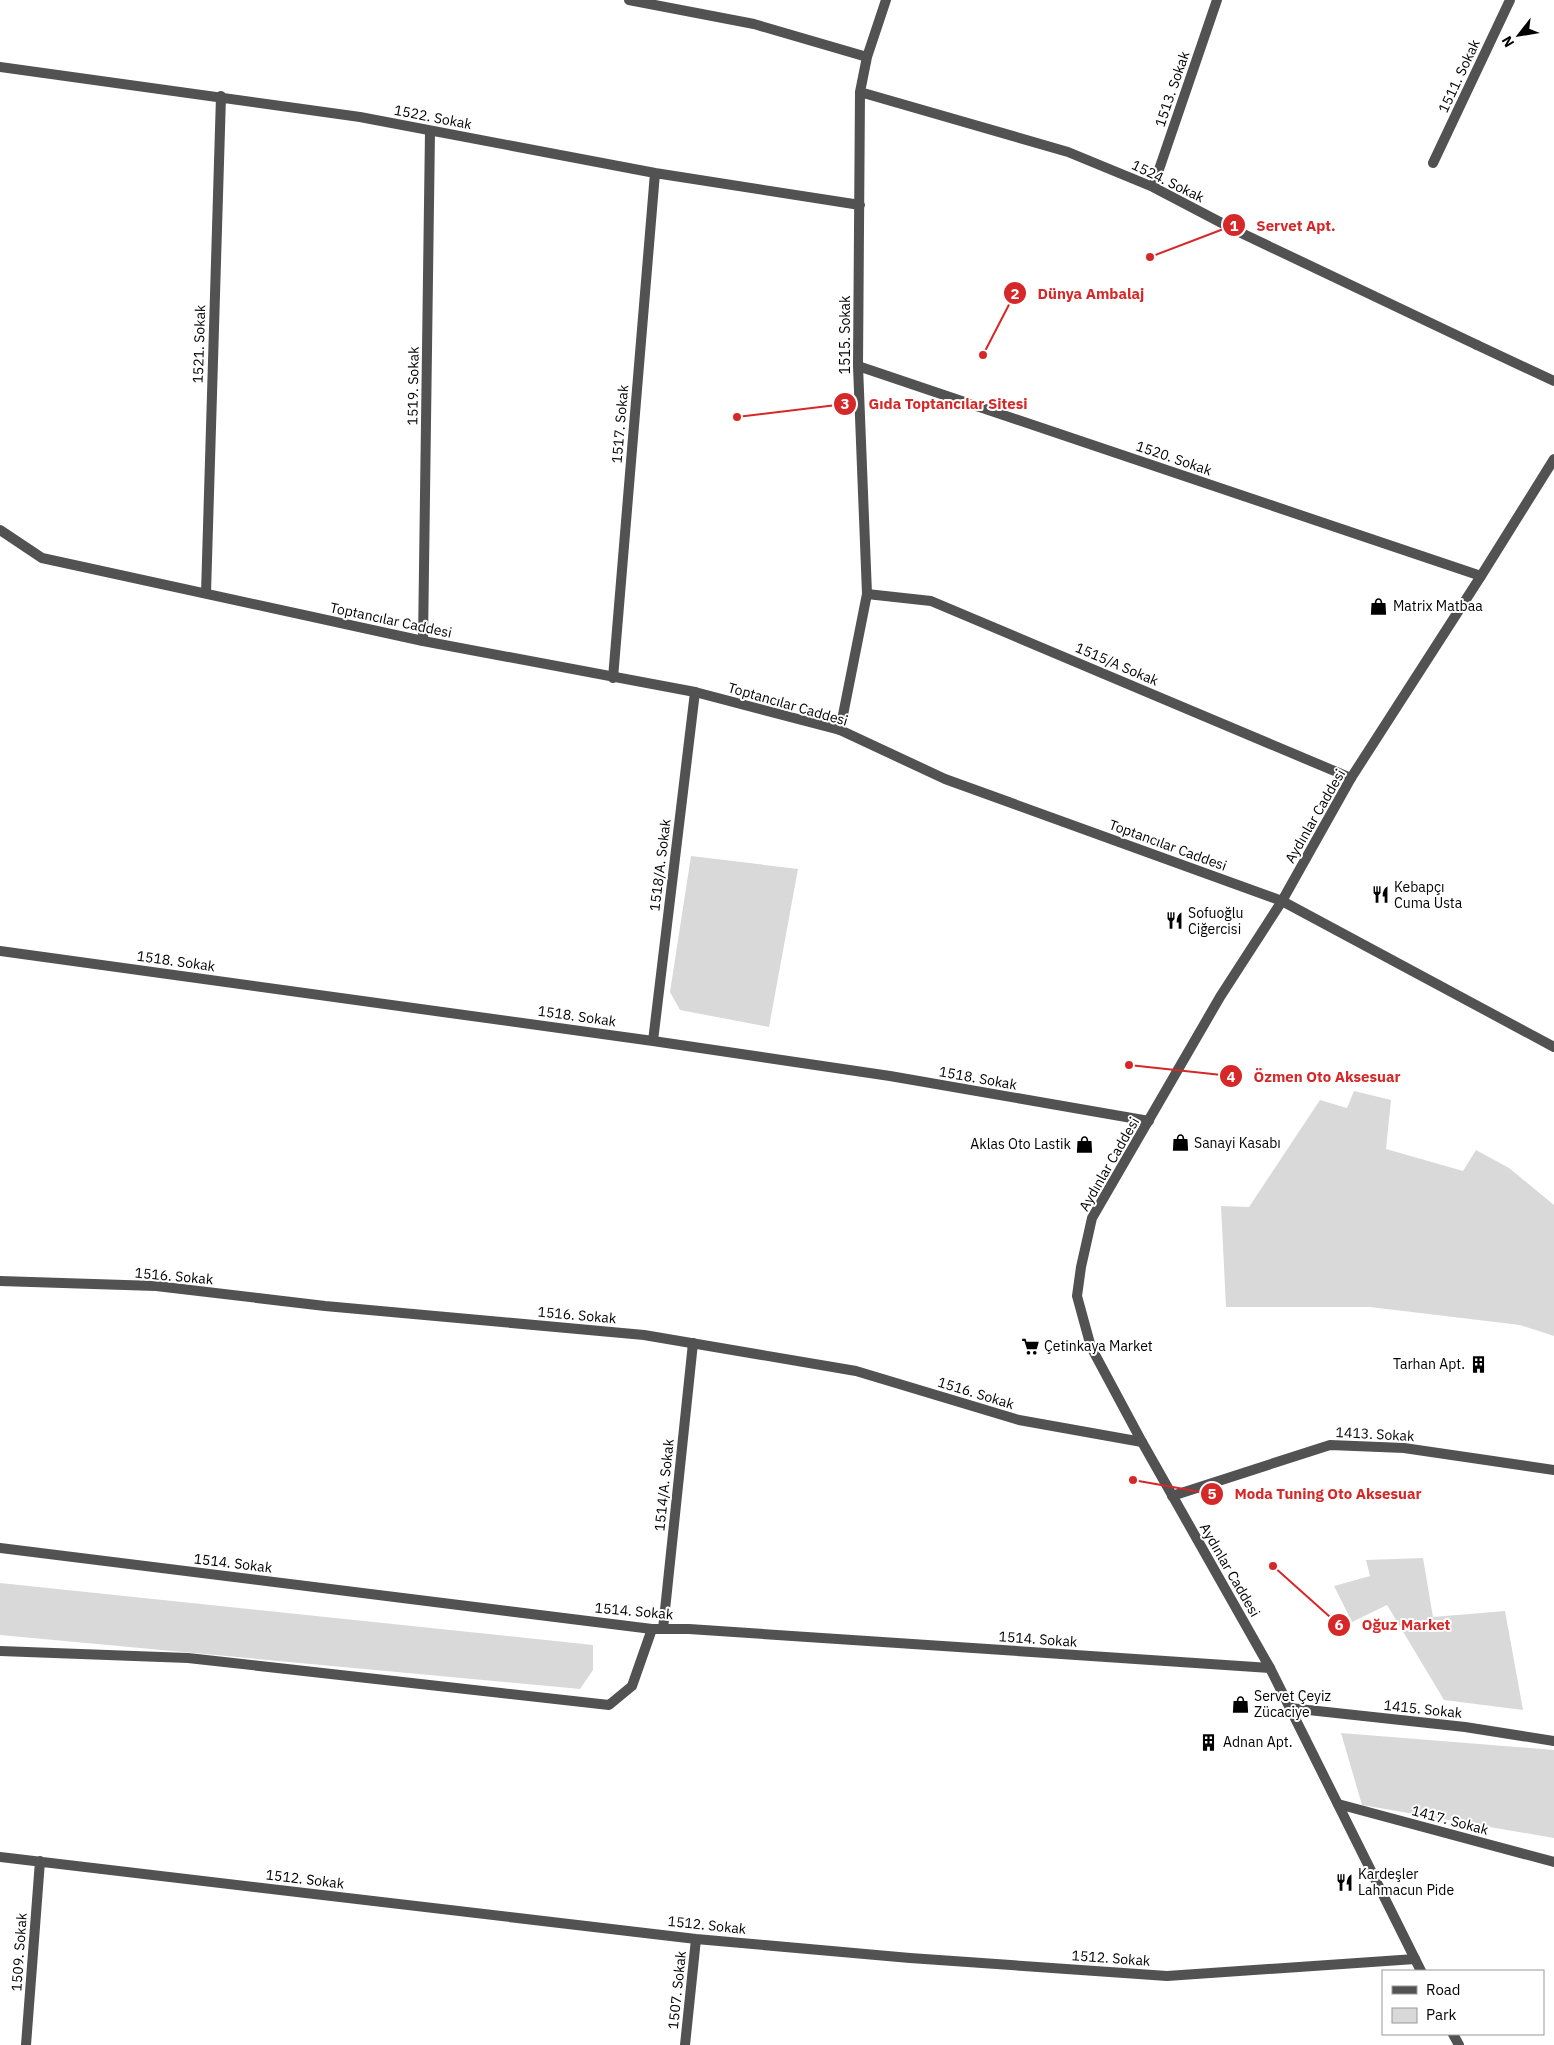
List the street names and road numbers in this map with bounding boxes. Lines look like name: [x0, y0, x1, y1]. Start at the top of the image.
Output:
street label: 1511. Sokak: [1434, 36, 1484, 116]
street label: 1513. Sokak: [1151, 48, 1194, 129]
street label: 1522. Sokak: [393, 101, 474, 133]
street label: 1524. Sokak: [1129, 156, 1208, 207]
street label: 1515. Sokak: [836, 295, 854, 374]
street label: 1521. Sokak: [189, 304, 209, 384]
street label: 1519. Sokak: [403, 346, 423, 426]
street label: 1517. Sokak: [608, 383, 632, 464]
street label: 1520. Sokak: [1134, 437, 1215, 480]
street label: Toptancılar Caddesi: [328, 598, 454, 642]
street label: 1515/A Sokak: [1073, 638, 1162, 690]
street label: Toptancılar Caddesi: [726, 678, 850, 730]
street label: Aydınlar Caddesi: [1281, 766, 1349, 866]
street label: Toptancılar Caddesi: [1107, 815, 1229, 875]
street label: 1518/A. Sokak: [645, 817, 675, 912]
street label: 1518. Sokak: [136, 947, 217, 975]
street label: 1518. Sokak: [537, 1002, 618, 1030]
street label: 1518. Sokak: [938, 1062, 1019, 1094]
street label: Aydınlar Caddesi: [1075, 1114, 1143, 1214]
street label: 1516. Sokak: [134, 1264, 215, 1288]
street label: 1516. Sokak: [537, 1303, 618, 1327]
street label: 1516. Sokak: [936, 1373, 1017, 1413]
street label: 1413. Sokak: [1335, 1423, 1415, 1445]
street label: 1514/A. Sokak: [650, 1437, 678, 1532]
street label: Aydınlar Caddesi: [1196, 1520, 1264, 1620]
street label: 1514. Sokak: [193, 1549, 274, 1577]
street label: 1514. Sokak: [594, 1599, 675, 1623]
street label: 1514. Sokak: [998, 1627, 1079, 1651]
street label: 1415. Sokak: [1383, 1696, 1464, 1722]
street label: 1417. Sokak: [1410, 1801, 1491, 1839]
street label: 1512. Sokak: [265, 1865, 346, 1893]
street label: 1509. Sokak: [7, 1911, 31, 1992]
street label: 1512. Sokak: [667, 1912, 748, 1938]
street label: 1512. Sokak: [1071, 1946, 1152, 1970]
street label: 1507. Sokak: [664, 1949, 690, 2030]

